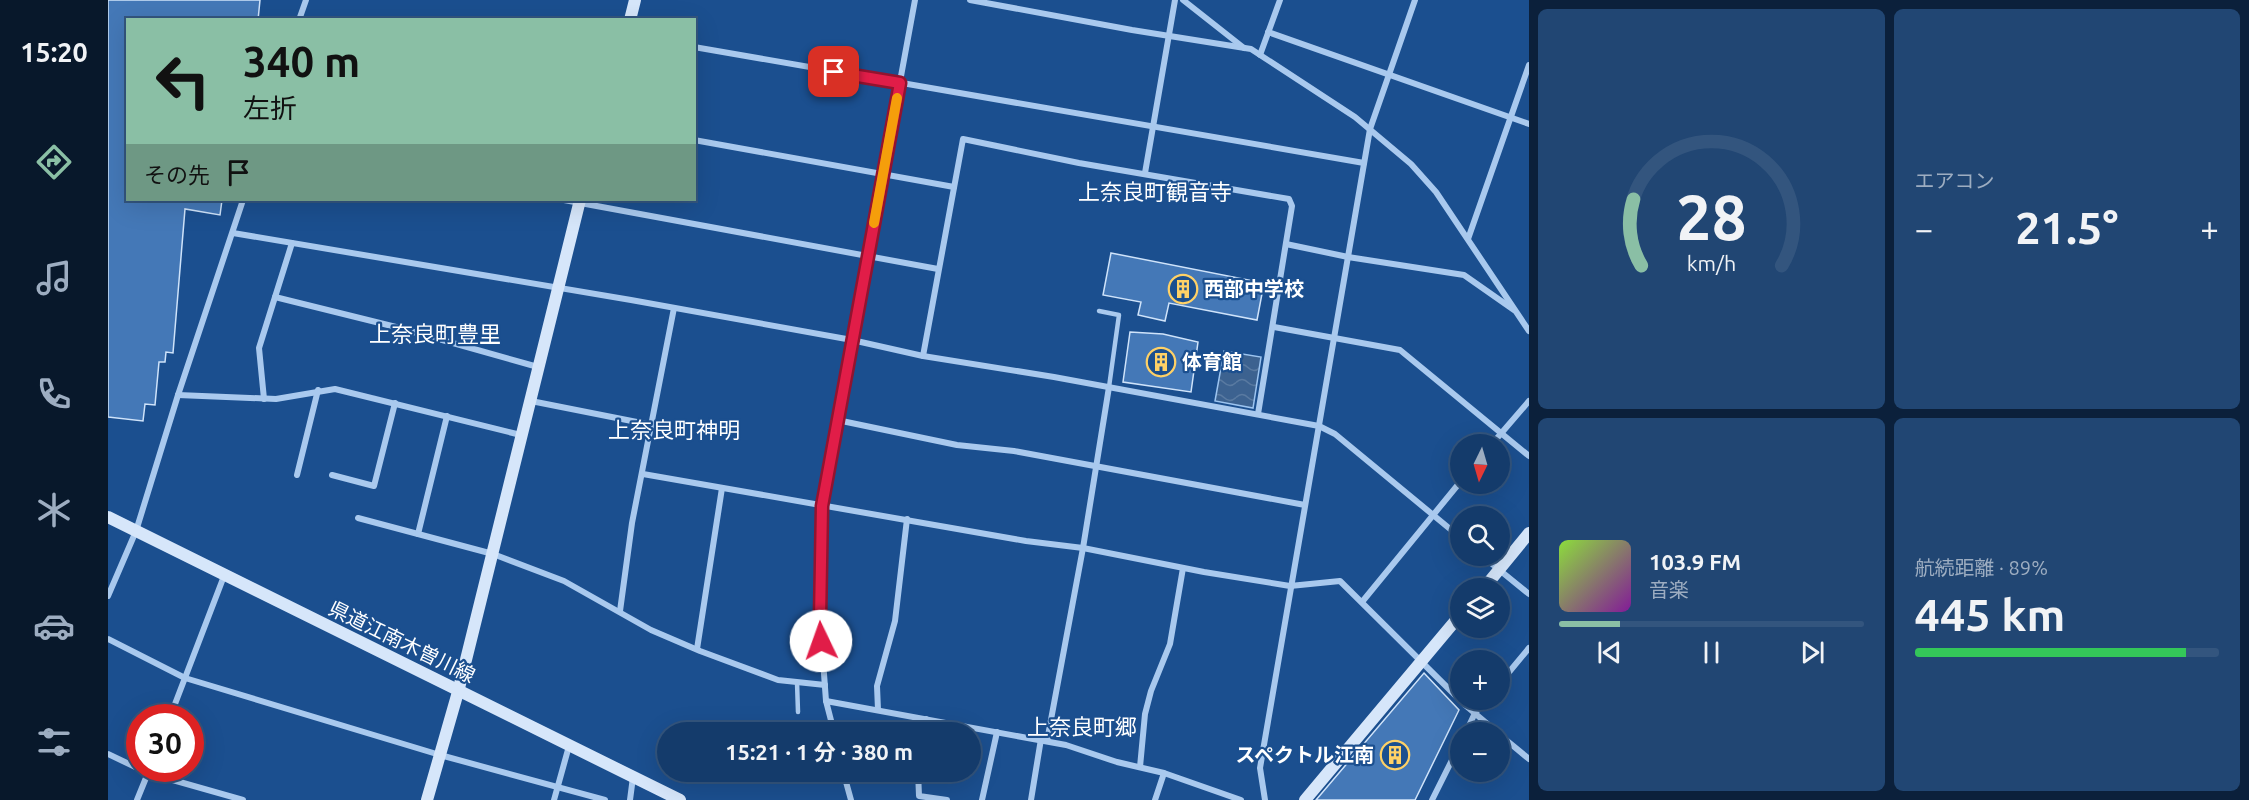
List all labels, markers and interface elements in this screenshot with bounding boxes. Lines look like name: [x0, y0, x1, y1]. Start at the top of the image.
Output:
text: 15:20: [20, 37, 88, 67]
text: 340 m: [243, 38, 360, 85]
icon: left: [144, 42, 222, 120]
pin: [808, 46, 859, 97]
icon: arrive: [817, 55, 850, 88]
text: 左折: [243, 93, 297, 123]
icon: directions: [33, 141, 75, 183]
icon: arrive: [222, 156, 255, 189]
text: その先: [144, 162, 210, 187]
text: エアコン: [1915, 169, 1995, 192]
district label: 上奈良町観音寺: [1078, 179, 1232, 204]
text: 28: [1676, 182, 1746, 252]
text: 21.5°: [2015, 202, 2118, 253]
text: −: [1915, 210, 1933, 247]
text: +: [2200, 210, 2219, 247]
text: km/h: [1686, 251, 1736, 275]
icon: music: [33, 257, 75, 299]
building icon: 西部中学校: [1167, 273, 1199, 305]
place label: 西部中学校: [1204, 277, 1304, 300]
district label: 上奈良町豊里: [369, 321, 501, 346]
building icon: 体育館: [1145, 346, 1177, 378]
place label: 体育館: [1182, 350, 1242, 373]
icon: phone: [33, 373, 75, 415]
district label: 上奈良町神明: [608, 417, 740, 442]
north arrow: [1450, 434, 1510, 494]
map controls: [1450, 434, 1510, 782]
icon: climate: [33, 489, 75, 531]
button: search: [1450, 506, 1510, 566]
text: 103.9 FM: [1649, 549, 1741, 574]
text: 航続距離 · 89%: [1915, 556, 2048, 579]
button: layers: [1450, 578, 1510, 638]
text: 音楽: [1649, 578, 1689, 601]
text: 445 km: [1915, 589, 2065, 640]
street label: 県道江南木曽川線: [325, 596, 479, 687]
icon: car: [33, 605, 75, 647]
position arrow: [789, 609, 853, 673]
icon: previous: [1593, 636, 1626, 669]
icon: pause: [1695, 636, 1728, 669]
icon: next: [1796, 636, 1829, 669]
button: +: [1450, 650, 1510, 710]
speed limit sign: 30: [126, 704, 204, 782]
district label: 上奈良町郷: [1027, 714, 1137, 739]
icon: filters: [33, 721, 75, 763]
button: −: [1450, 722, 1510, 782]
text: 15:21 · 1 分 · 380 m: [725, 739, 913, 764]
building icon: スペクトル江南: [1379, 739, 1411, 771]
place label: スペクトル江南: [1235, 743, 1374, 766]

